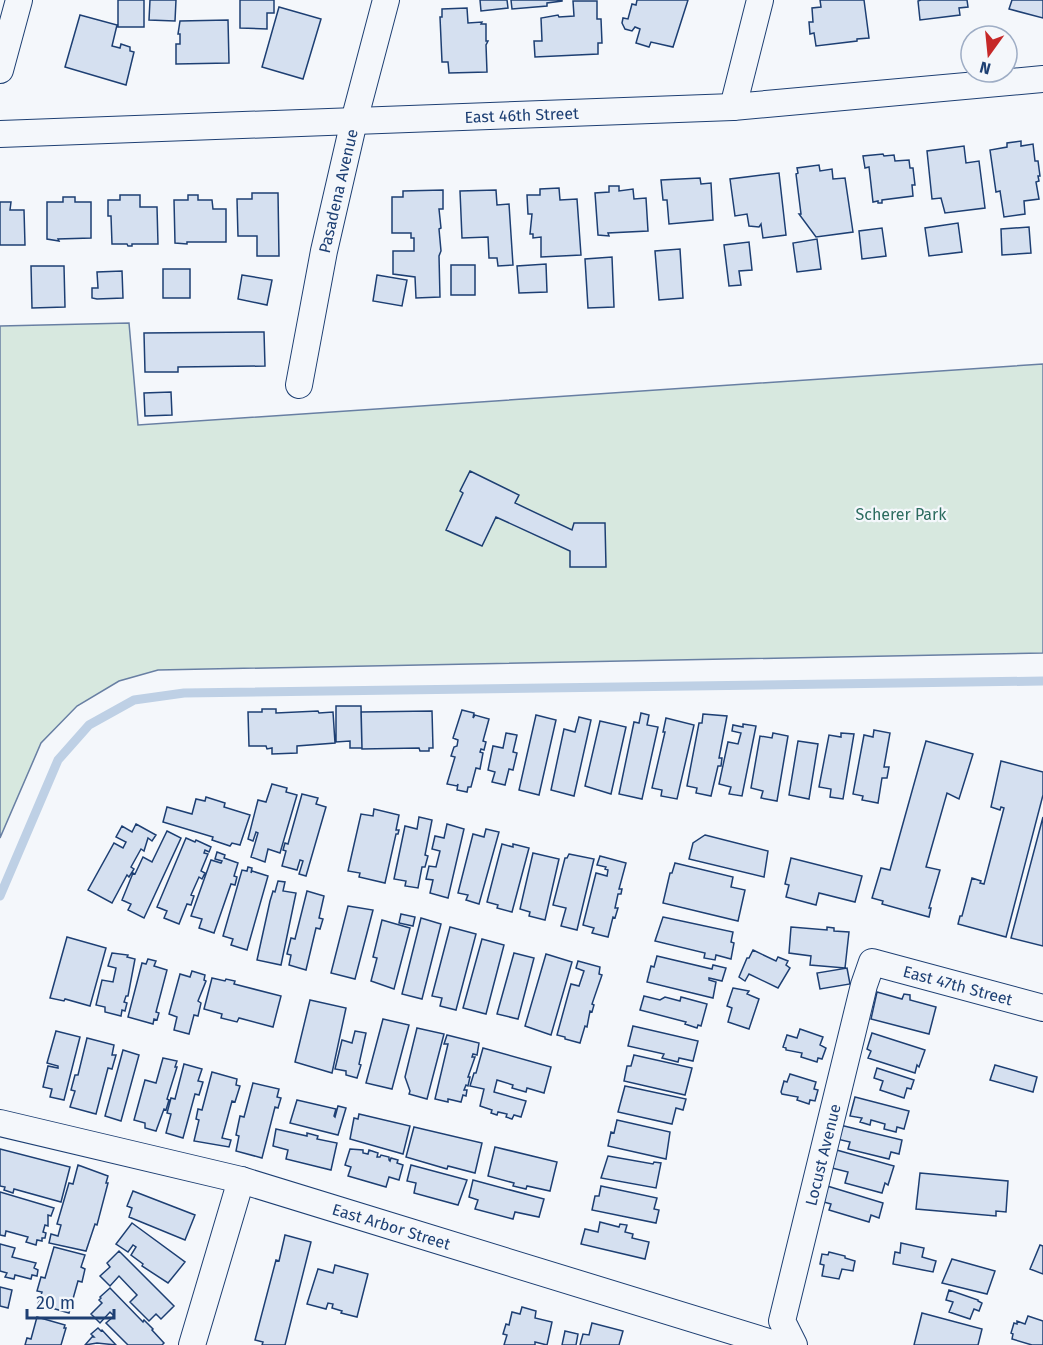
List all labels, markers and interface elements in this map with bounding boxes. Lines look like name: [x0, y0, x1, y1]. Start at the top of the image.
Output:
north arrow: [959, 24, 1019, 84]
text: N: [978, 57, 993, 79]
street label: East 46th Street: [464, 104, 579, 127]
street label: Pasadena Avenue: [315, 127, 362, 255]
park label: Scherer Park: [856, 505, 947, 524]
street label: East 47th Street: [901, 962, 1015, 1009]
street label: Locust Avenue: [801, 1102, 845, 1208]
street label: East Arbor Street: [330, 1200, 453, 1254]
scale bar: [27, 1282, 114, 1320]
text: 20 m: [36, 1292, 75, 1314]

